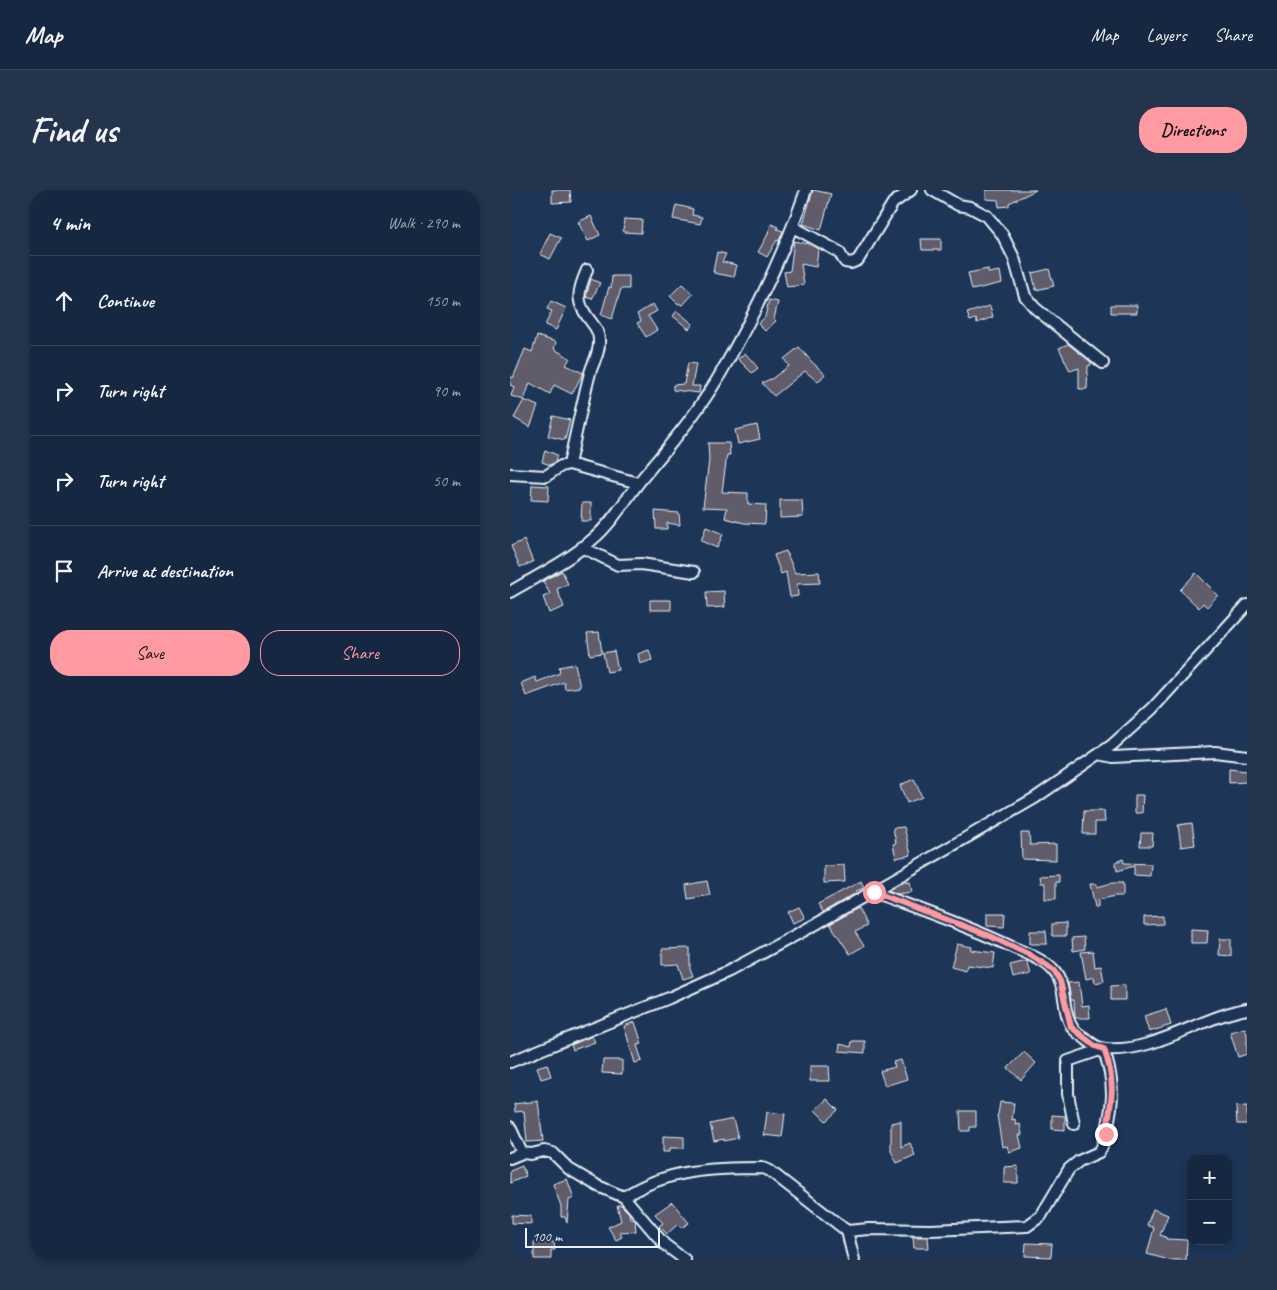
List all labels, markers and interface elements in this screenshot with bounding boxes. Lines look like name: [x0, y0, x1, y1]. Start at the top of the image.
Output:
text: Map: [25, 20, 62, 50]
text: Map: [1091, 24, 1119, 46]
text: Layers: [1147, 24, 1186, 46]
text: Share: [1214, 24, 1252, 46]
button: Directions: [1139, 107, 1247, 153]
text: Find us: [30, 108, 117, 153]
text: 4 min: [50, 210, 90, 236]
text: Walk · 290 m: [388, 213, 460, 233]
icon: ahead: [50, 287, 78, 315]
text: Continue: [97, 289, 154, 313]
text: 150 m: [426, 291, 460, 311]
icon: right: [50, 377, 78, 405]
text: Turn right: [97, 379, 164, 403]
text: 90 m: [433, 381, 460, 401]
icon: right: [50, 467, 78, 495]
text: Turn right: [97, 469, 164, 493]
text: 50 m: [433, 471, 460, 491]
icon: arrive: [50, 557, 78, 585]
text: Arrive at destination: [97, 559, 233, 583]
button: Save: [50, 630, 250, 676]
button: Share: [260, 630, 460, 676]
route start: [863, 881, 886, 904]
route end: [1095, 1123, 1118, 1146]
map controls: [1187, 1155, 1232, 1245]
button: +: [1187, 1155, 1232, 1200]
button: −: [1187, 1200, 1232, 1245]
scale bar: [525, 1225, 660, 1248]
text: 100 m: [532, 1228, 562, 1245]

